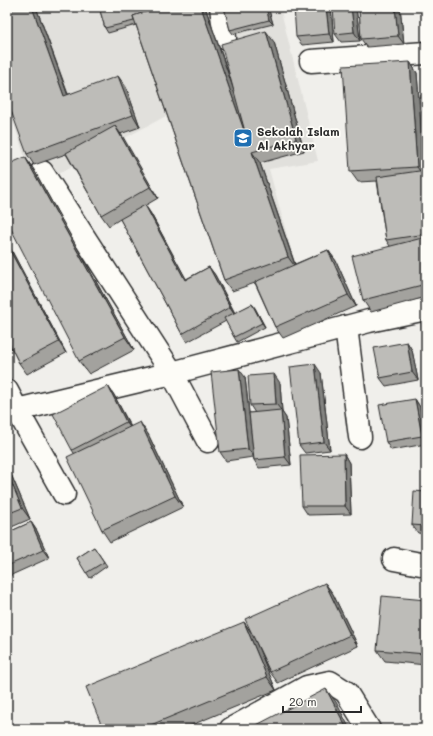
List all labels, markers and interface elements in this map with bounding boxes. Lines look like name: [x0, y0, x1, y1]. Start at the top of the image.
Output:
place label: Sekolah Islam Al Akhyar: [257, 123, 340, 153]
school or university icon: Sekolah Islam Al Akhyar: [232, 127, 254, 149]
scale bar: [283, 688, 361, 714]
text: 20 m: [289, 693, 317, 709]

